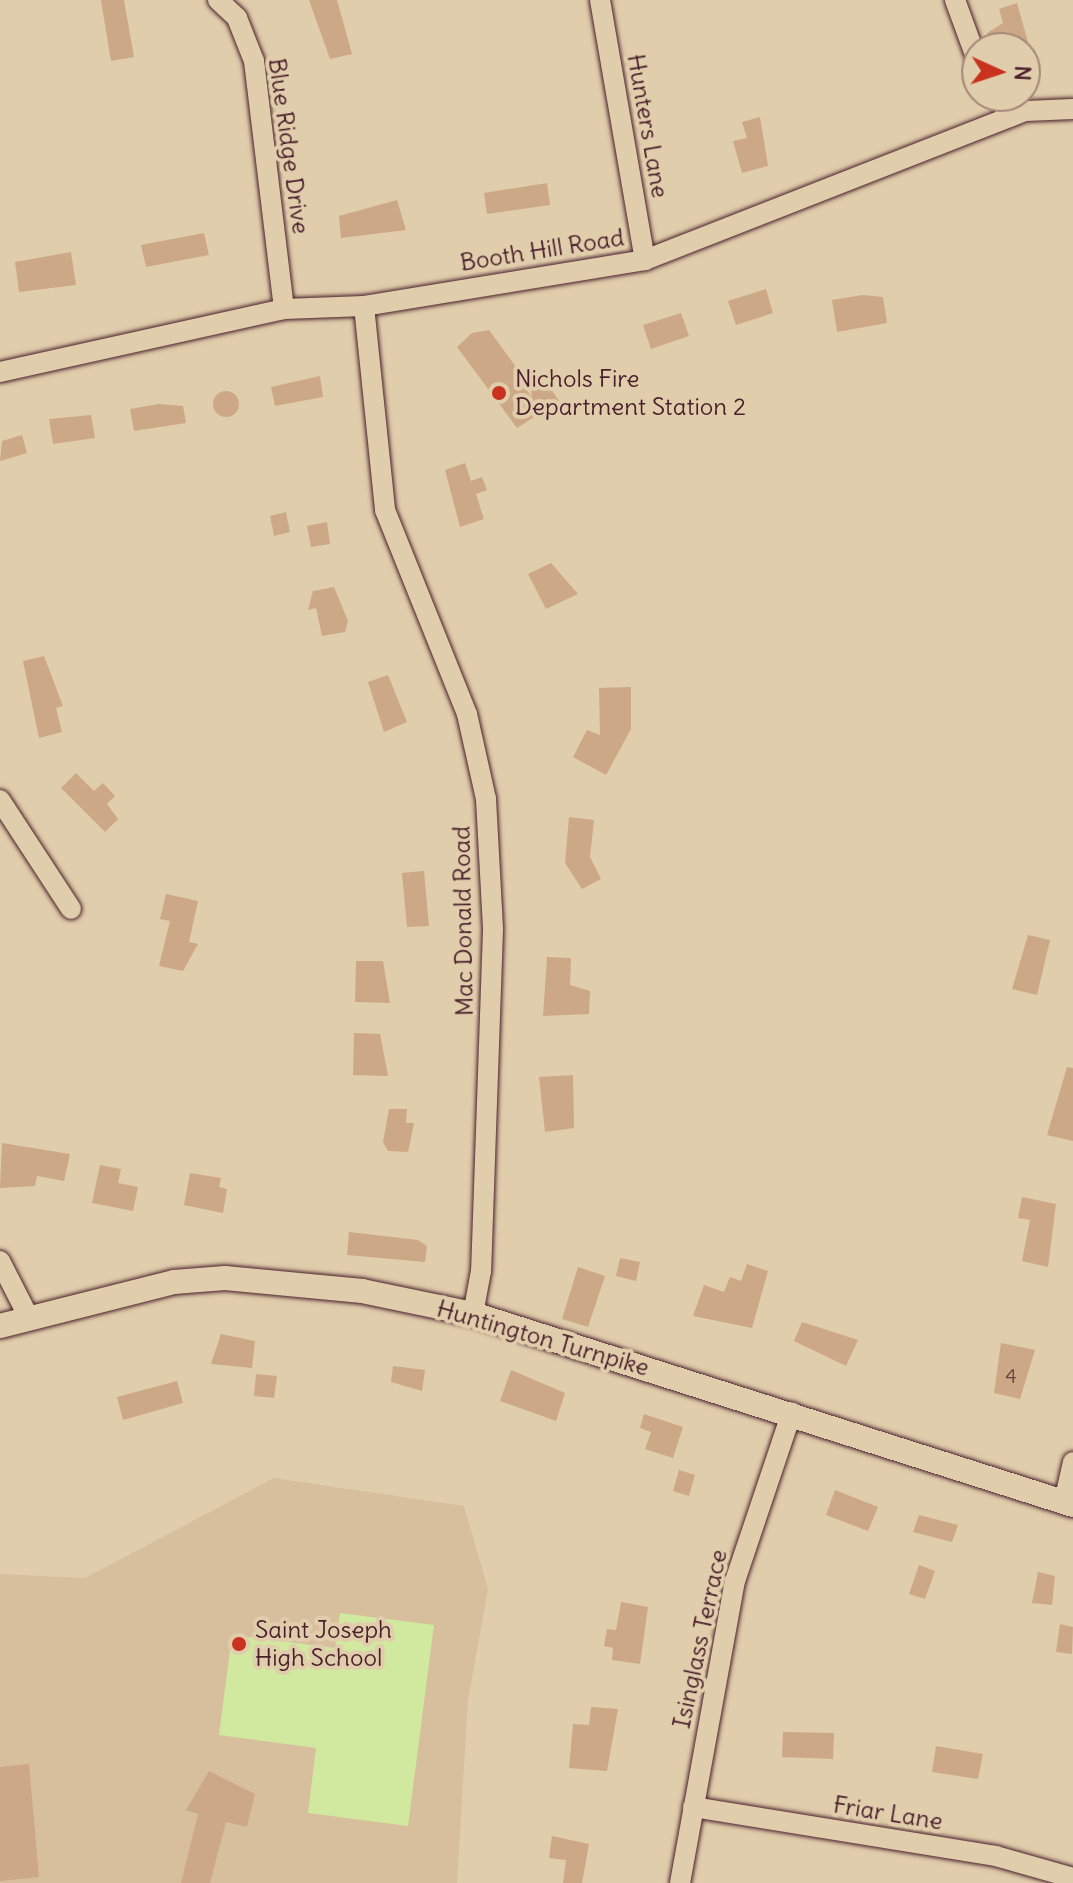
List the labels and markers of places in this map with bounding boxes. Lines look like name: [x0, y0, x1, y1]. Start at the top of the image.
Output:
place label: Nichols Fire Department Station 2: [515, 365, 746, 421]
marker: Nichols Fire Department Station 2: [490, 384, 508, 402]
place label: Saint Joseph High School: [255, 1616, 392, 1672]
marker: Saint Joseph High School: [230, 1635, 248, 1653]

